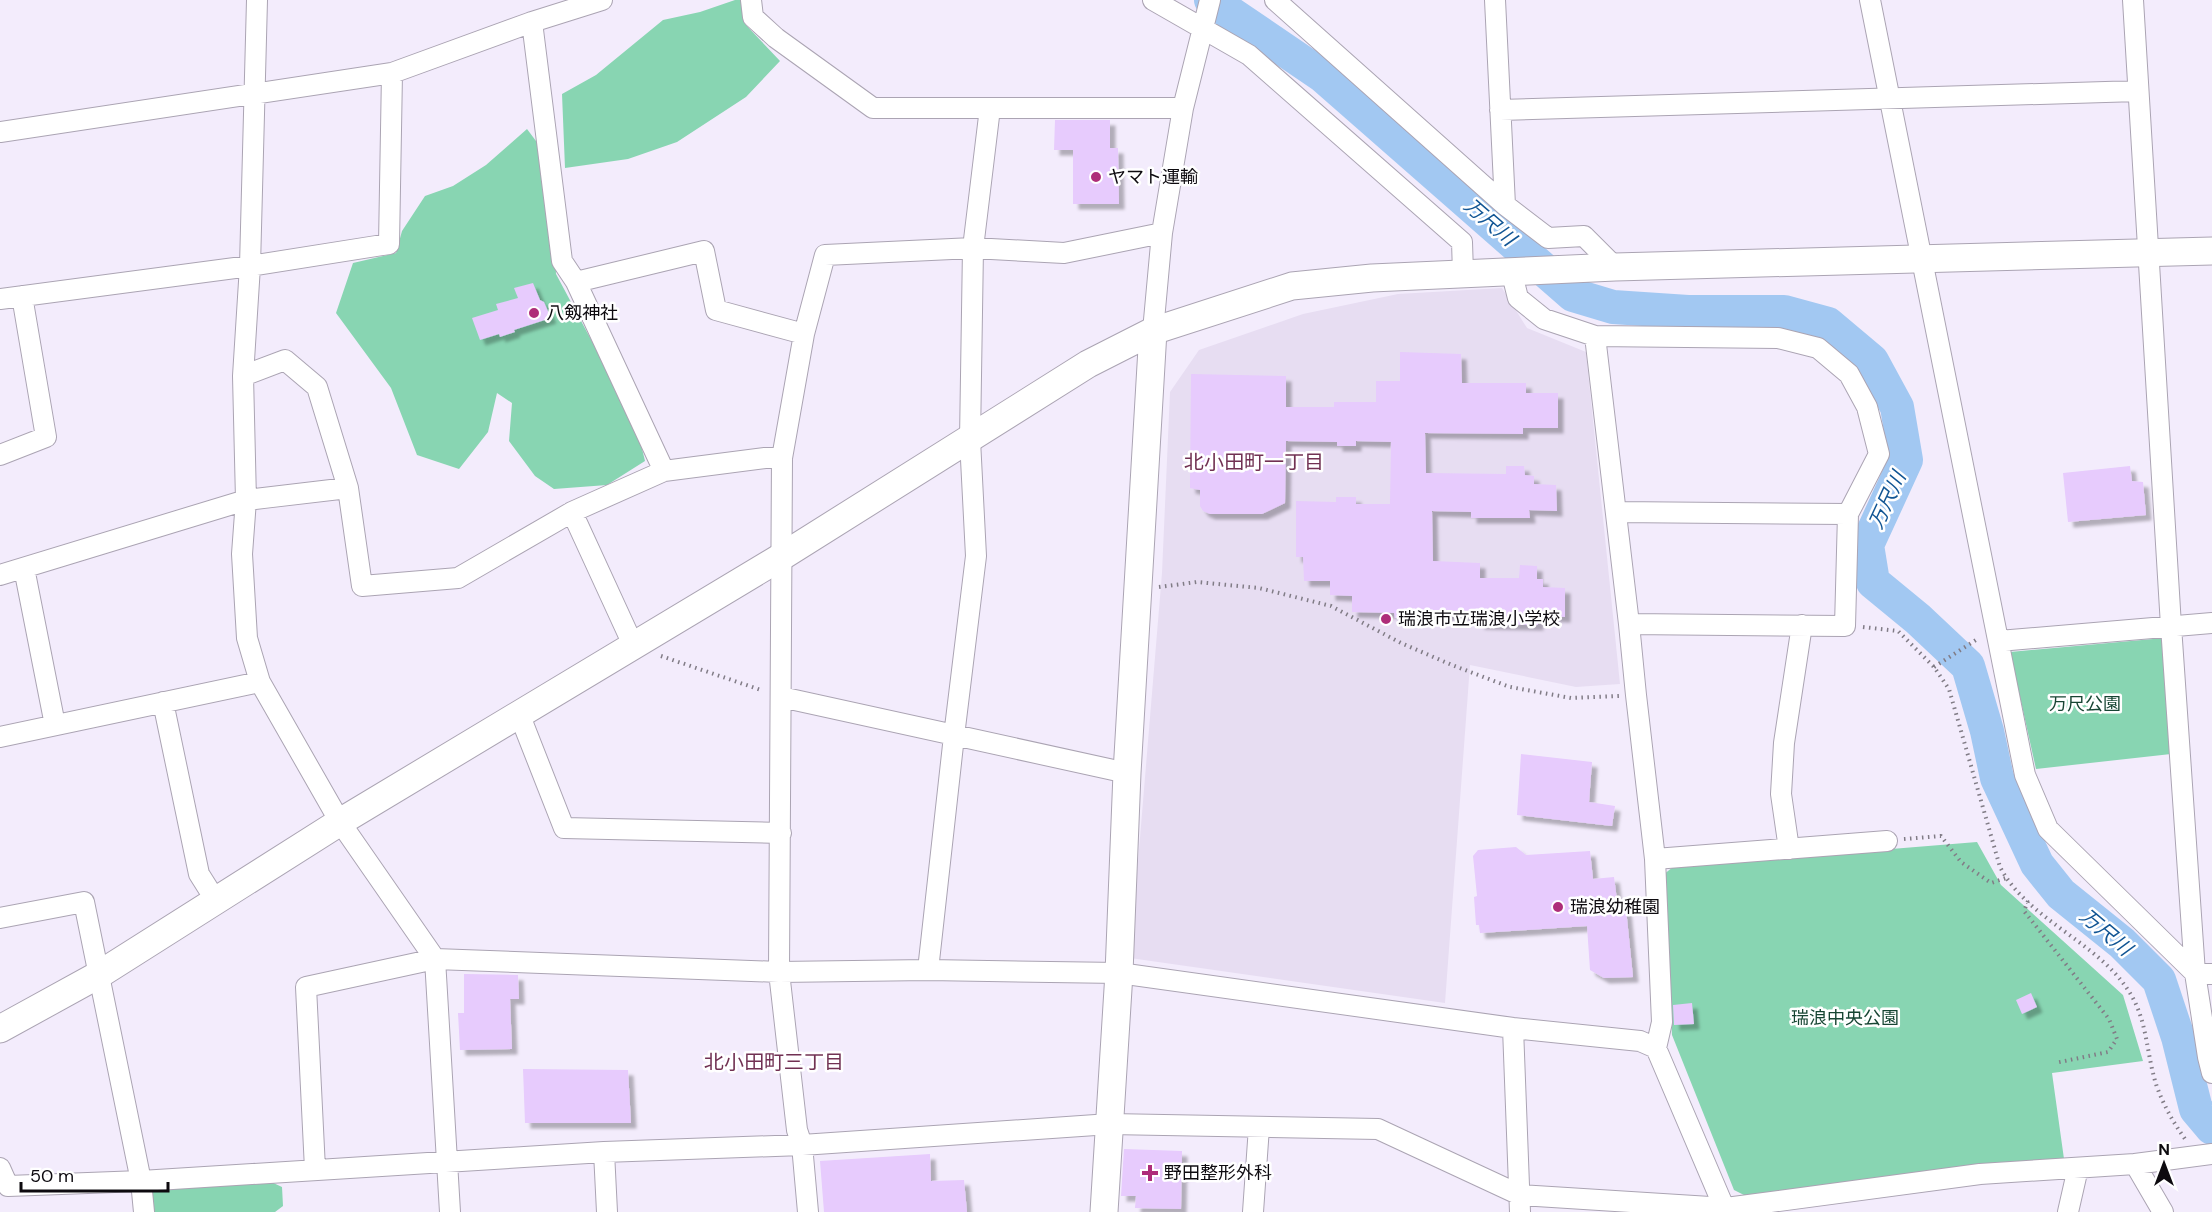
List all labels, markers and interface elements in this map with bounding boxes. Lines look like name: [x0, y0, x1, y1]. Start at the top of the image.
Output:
place label: ヤマト運輸: [1108, 165, 1198, 189]
marker: ヤマト運輸: [1089, 170, 1103, 184]
water label: 万尺川: [1459, 193, 1523, 253]
place label: 八剱神社: [546, 301, 618, 325]
marker: 八剱神社: [527, 306, 541, 320]
district label: 北小田町一丁目: [1184, 449, 1324, 475]
water label: 万尺川: [1863, 466, 1912, 533]
place label: 瑞浪市立瑞浪小学校: [1398, 607, 1560, 631]
marker: 瑞浪市立瑞浪小学校: [1379, 612, 1393, 626]
park label: 万尺公園: [2049, 692, 2121, 716]
place label: 瑞浪幼稚園: [1570, 895, 1660, 919]
marker: 瑞浪幼稚園: [1551, 900, 1565, 914]
water label: 万尺川: [2075, 903, 2139, 963]
park label: 瑞浪中央公園: [1791, 1006, 1899, 1030]
district label: 北小田町三丁目: [704, 1049, 844, 1075]
north arrow: [2134, 1134, 2194, 1194]
text: N: [2158, 1139, 2170, 1160]
scale bar: [21, 1155, 168, 1193]
place label: 野田整形外科: [1164, 1161, 1272, 1185]
text: 50 m: [30, 1164, 74, 1188]
marker: 野田整形外科: [1141, 1164, 1159, 1182]

